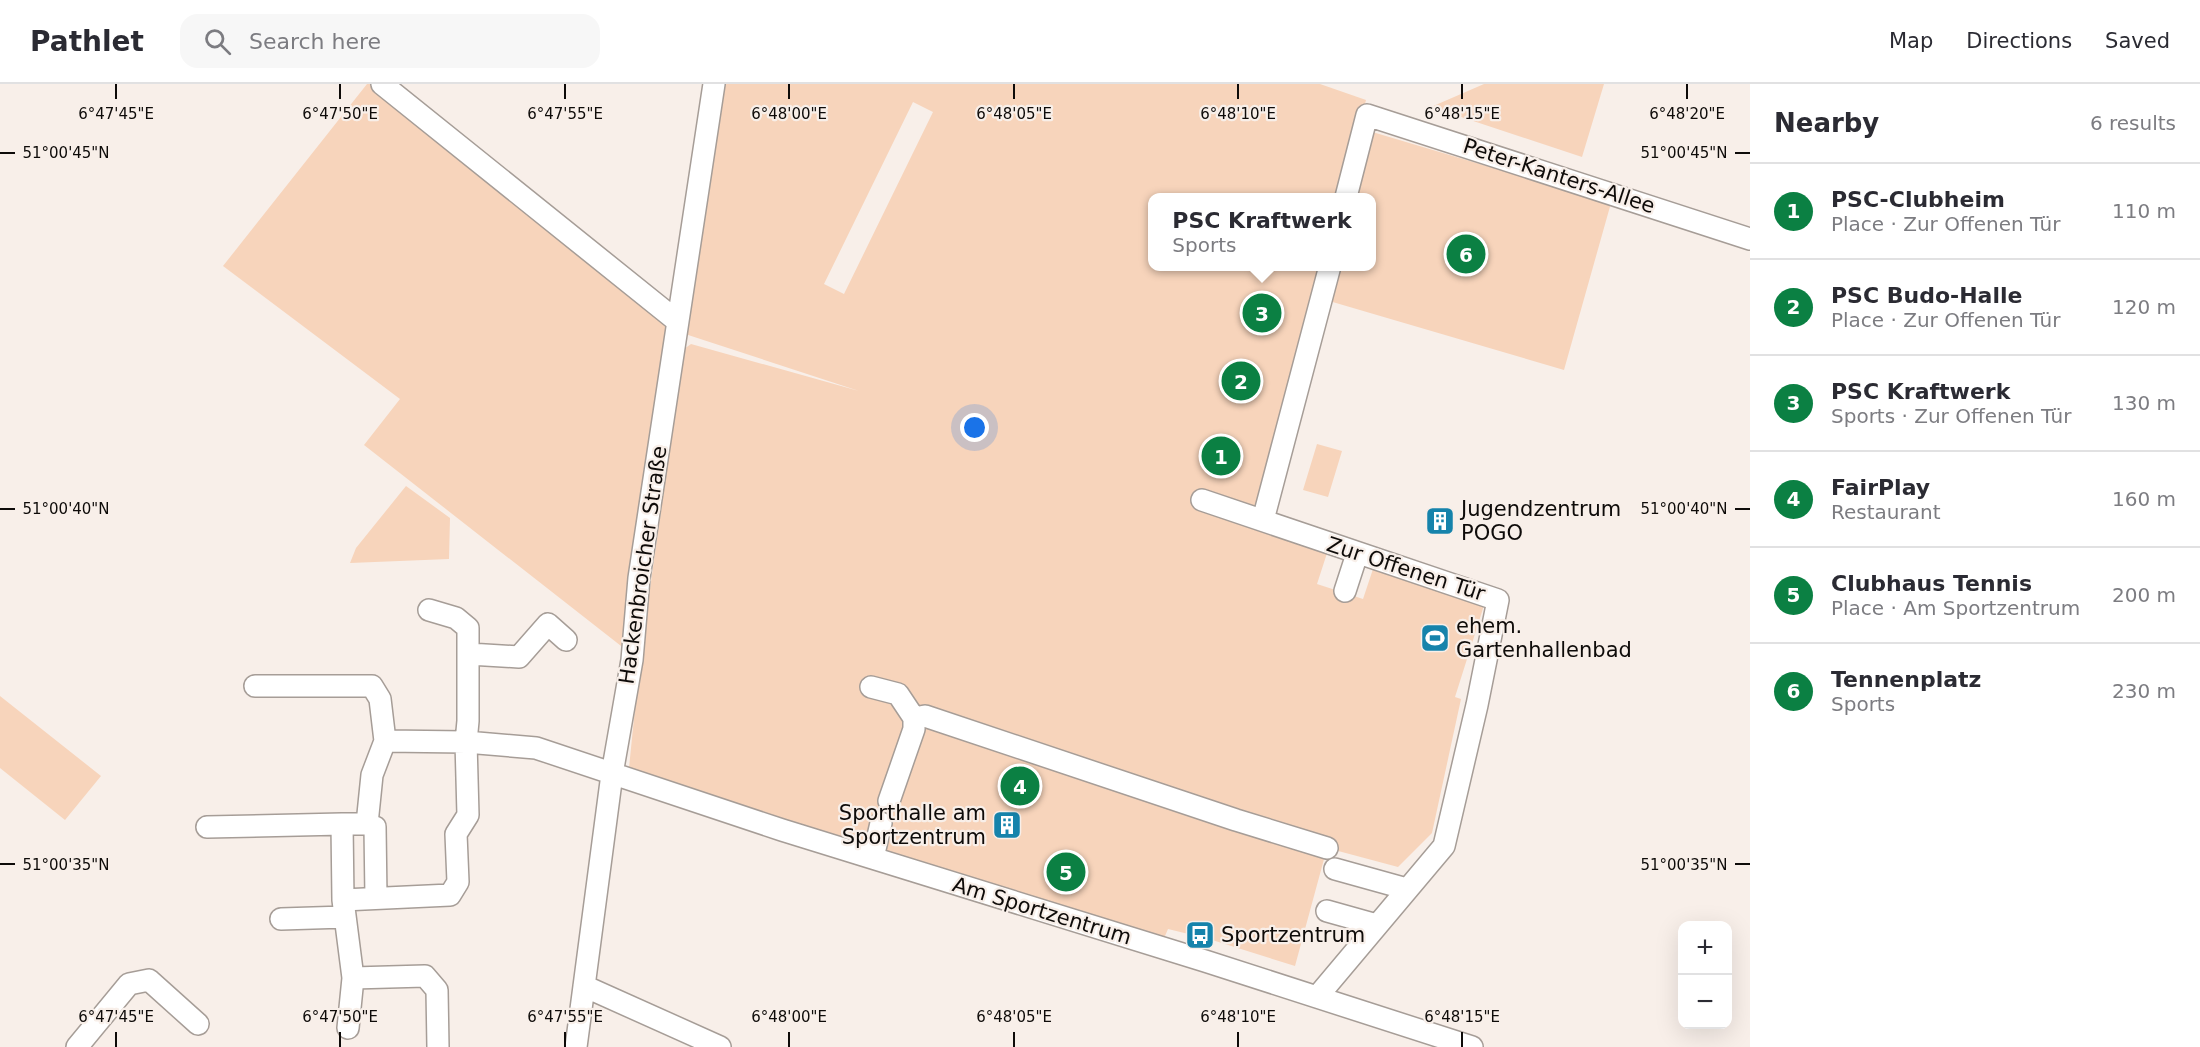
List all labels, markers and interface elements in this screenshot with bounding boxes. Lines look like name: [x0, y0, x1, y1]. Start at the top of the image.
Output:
search box: [180, 14, 600, 68]
text: Pathlet: [30, 25, 144, 58]
icon: search: [201, 25, 234, 58]
text: Search here: [249, 29, 381, 54]
text: Map: [1889, 29, 1933, 53]
text: Directions: [1966, 29, 2072, 53]
text: Saved: [2105, 29, 2170, 53]
text: 6°47'45"E: [78, 105, 154, 123]
text: 6°47'50"E: [302, 105, 378, 123]
text: 6°47'55"E: [527, 105, 603, 123]
text: 6°48'00"E: [751, 105, 827, 123]
text: 6°48'05"E: [976, 105, 1052, 123]
text: 6°48'10"E: [1200, 105, 1276, 123]
text: 6°48'15"E: [1424, 105, 1500, 123]
text: 6°48'20"E: [1649, 105, 1725, 123]
text: Nearby: [1774, 108, 1879, 138]
text: 6 results: [2090, 111, 2176, 135]
street label: Peter-Kanters-Allee: [1460, 134, 1658, 218]
text: 51°00'45"N: [22, 144, 110, 162]
text: 51°00'45"N: [1640, 144, 1728, 162]
text: PSC-Clubheim: [1831, 187, 2005, 212]
popup: [1148, 193, 1376, 271]
text: 1: [1787, 199, 1800, 223]
text: 110 m: [2112, 199, 2176, 223]
text: PSC Kraftwerk: [1172, 208, 1352, 233]
text: Place · Zur Offenen Tür: [1831, 212, 2060, 236]
pin: 6: [1446, 232, 1486, 276]
text: Sports: [1172, 233, 1236, 257]
text: PSC Budo-Halle: [1831, 283, 2022, 308]
pin: 3: [1242, 290, 1282, 336]
text: 2: [1787, 295, 1800, 319]
text: 120 m: [2112, 295, 2176, 319]
text: Place · Zur Offenen Tür: [1831, 308, 2060, 332]
pin: 2: [1222, 358, 1260, 404]
text: PSC Kraftwerk: [1831, 379, 2010, 404]
text: 3: [1787, 391, 1800, 415]
text: 130 m: [2112, 391, 2176, 415]
text: Sports · Zur Offenen Tür: [1831, 404, 2071, 428]
your location: [960, 413, 989, 442]
pin: 1: [1202, 434, 1240, 478]
street label: Hackenbroicher Straße: [614, 444, 672, 686]
text: FairPlay: [1831, 475, 1930, 500]
text: 4: [1787, 487, 1800, 511]
text: 160 m: [2112, 487, 2176, 511]
place label: Jugendzentrum POGO: [1459, 497, 1621, 545]
text: 51°00'40"N: [22, 500, 110, 518]
text: 51°00'40"N: [1640, 500, 1728, 518]
text: Restaurant: [1831, 500, 1941, 524]
building icon: Jugendzentrum POGO: [1424, 505, 1456, 537]
street label: Zur Offenen Tür: [1324, 532, 1489, 606]
text: Clubhaus Tennis: [1831, 571, 2032, 596]
text: 5: [1787, 583, 1800, 607]
text: 200 m: [2112, 583, 2176, 607]
text: Place · Am Sportzentrum: [1831, 596, 2080, 620]
place label: ehem. Gartenhallenbad: [1456, 614, 1632, 662]
sports icon: ehem. Gartenhallenbad: [1419, 622, 1451, 654]
text: Tennenplatz: [1831, 667, 1981, 692]
text: 6: [1787, 679, 1800, 703]
text: 230 m: [2112, 679, 2176, 703]
text: Sports: [1831, 692, 1895, 716]
pin: 4: [1000, 764, 1040, 808]
place label: Sporthalle am Sportzentrum: [839, 801, 986, 849]
building icon: Sporthalle am Sportzentrum: [991, 809, 1023, 841]
pin: 5: [1046, 850, 1086, 894]
text: 51°00'35"N: [22, 856, 110, 874]
text: 51°00'35"N: [1640, 856, 1728, 874]
street label: Am Sportzentrum: [950, 872, 1134, 950]
bus stop icon: Sportzentrum: [1184, 919, 1216, 951]
map controls: [1678, 921, 1732, 1029]
button: +: [1678, 921, 1732, 975]
place label: Sportzentrum: [1221, 923, 1365, 947]
button: −: [1678, 975, 1732, 1029]
text: 6°47'45"E: [78, 1008, 154, 1026]
text: 6°47'50"E: [302, 1008, 378, 1026]
text: 6°47'55"E: [527, 1008, 603, 1026]
text: 6°48'00"E: [751, 1008, 827, 1026]
text: 6°48'05"E: [976, 1008, 1052, 1026]
text: 6°48'10"E: [1200, 1008, 1276, 1026]
text: 6°48'15"E: [1424, 1008, 1500, 1026]

